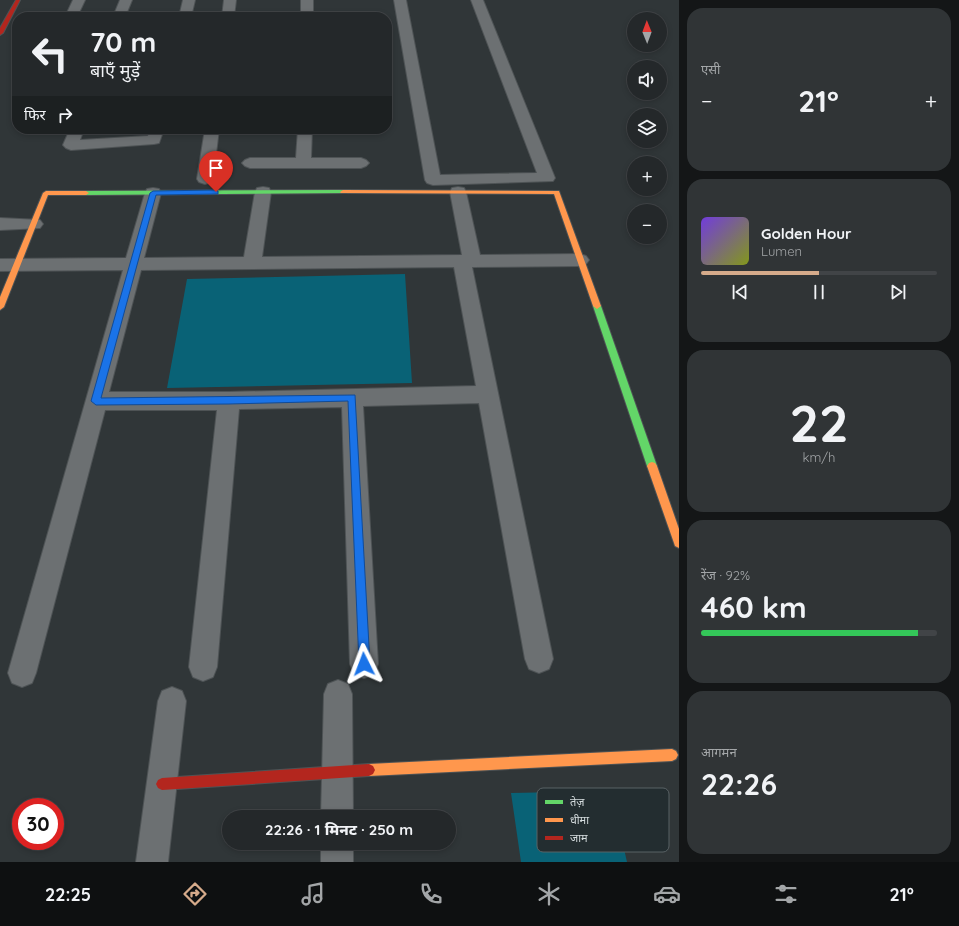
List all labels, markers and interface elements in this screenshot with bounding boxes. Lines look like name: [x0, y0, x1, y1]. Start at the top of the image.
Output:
north arrow: [627, 12, 667, 52]
map controls: [627, 12, 667, 244]
text: 70 m: [90, 24, 156, 59]
icon: left: [24, 28, 76, 80]
text: बाएँ मुड़ें: [90, 59, 140, 82]
button: sound: [627, 60, 667, 100]
text: एसी: [701, 61, 720, 77]
text: 21°: [798, 82, 839, 120]
text: −: [701, 87, 712, 115]
text: +: [925, 87, 937, 115]
icon: right: [54, 104, 76, 126]
text: फिर: [24, 105, 46, 124]
button: layers: [627, 108, 667, 148]
pin: [199, 151, 233, 192]
button: +: [627, 156, 667, 196]
icon: arrive: [205, 157, 227, 179]
button: −: [627, 204, 667, 244]
text: Golden Hour: [761, 224, 852, 243]
text: Lumen: [761, 243, 802, 259]
icon: previous: [729, 281, 751, 303]
icon: pause: [808, 281, 830, 303]
icon: next: [887, 281, 909, 303]
text: 22: [789, 390, 849, 455]
text: km/h: [803, 449, 835, 465]
text: रेंज · 92%: [701, 567, 750, 583]
text: 460 km: [701, 588, 807, 626]
position arrow: [343, 643, 385, 685]
text: आगमन: [701, 744, 737, 760]
text: 22:26: [701, 765, 777, 803]
legend: [537, 788, 669, 852]
text: तेज़: [570, 795, 585, 809]
speed limit sign: 30: [12, 798, 64, 850]
text: धीमा: [570, 813, 589, 827]
text: 22:26 · 1 मिनट · 250 m: [265, 820, 413, 839]
text: जाम: [570, 831, 588, 845]
icon: directions: [181, 880, 209, 908]
icon: music: [299, 880, 327, 908]
icon: phone: [417, 880, 445, 908]
icon: climate: [535, 880, 563, 908]
icon: car: [653, 880, 681, 908]
icon: filters: [772, 880, 800, 908]
text: 22:25: [45, 883, 91, 906]
text: 21°: [890, 883, 914, 906]

